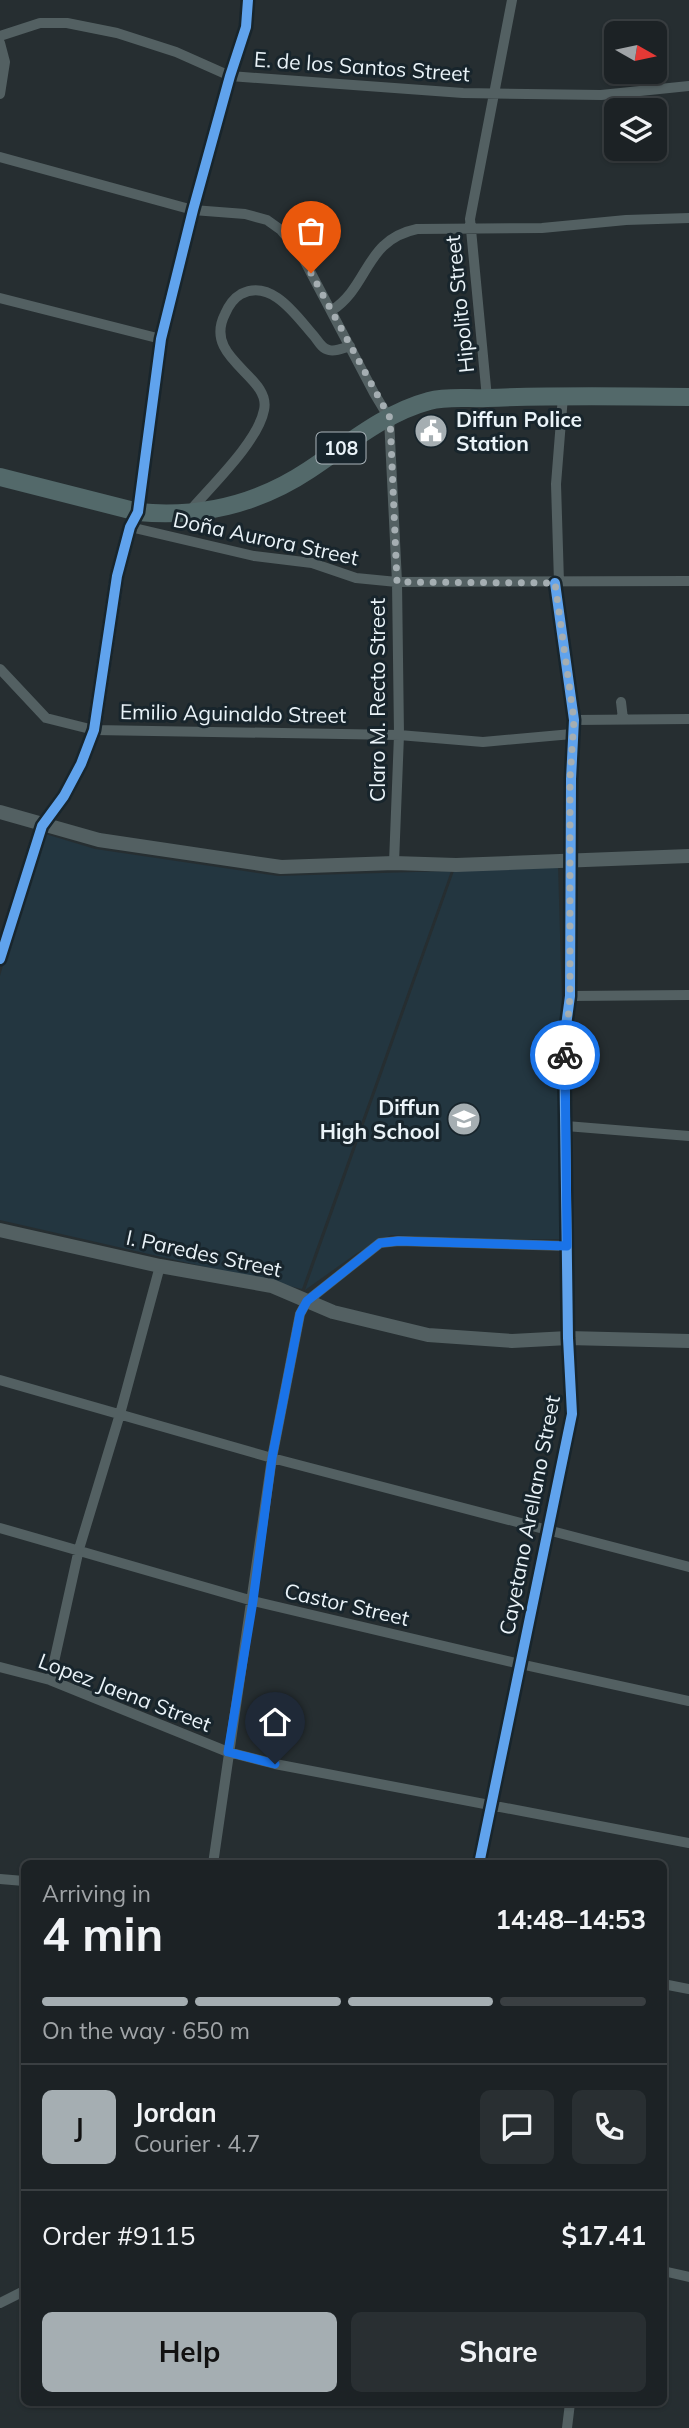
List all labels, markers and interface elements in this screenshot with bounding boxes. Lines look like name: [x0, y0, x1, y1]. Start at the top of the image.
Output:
north arrow: [604, 21, 667, 84]
map controls: [604, 21, 667, 161]
street label: E. de los Santos Street: [253, 45, 471, 87]
button: layers: [604, 98, 667, 161]
pin: [281, 201, 341, 273]
icon: bag: [292, 212, 330, 250]
street label: Hipolito Street: [439, 234, 479, 374]
place label: Diffun Police Station: [456, 406, 582, 456]
public building icon: Diffun Police Station: [412, 412, 450, 450]
road number: 108: [316, 432, 366, 463]
street label: Doña Aurora Street: [171, 506, 361, 570]
street label: Claro M. Recto Street: [364, 598, 390, 802]
street label: Emilio Aguinaldo Street: [120, 698, 346, 728]
courier: [530, 1020, 600, 1090]
icon: bike: [546, 1036, 584, 1074]
place label: Diffun High School: [320, 1094, 440, 1144]
school or university icon: Diffun High School: [445, 1100, 483, 1138]
street label: I. Paredes Street: [124, 1224, 284, 1282]
street label: Cayetano Arellano Street: [493, 1393, 565, 1637]
street label: Castor Street: [282, 1577, 412, 1631]
street label: Lopez Jaena Street: [35, 1647, 215, 1737]
pin: [245, 1692, 305, 1764]
icon: home: [256, 1703, 294, 1741]
text: Arriving in: [42, 1879, 151, 1908]
text: 14:48–14:53: [495, 1903, 646, 1936]
text: 4 min: [42, 1905, 163, 1963]
text: On the way · 650 m: [42, 2016, 250, 2045]
button: chat: [480, 2090, 554, 2164]
button: phone: [572, 2090, 646, 2164]
text: Jordan: [134, 2096, 217, 2129]
text: J: [74, 2111, 84, 2144]
text: Courier · 4.7: [134, 2129, 260, 2158]
text: Order #9115: [42, 2219, 195, 2252]
text: $17.41: [562, 2219, 646, 2252]
button: Help: [42, 2312, 337, 2392]
button: Share: [351, 2312, 646, 2392]

